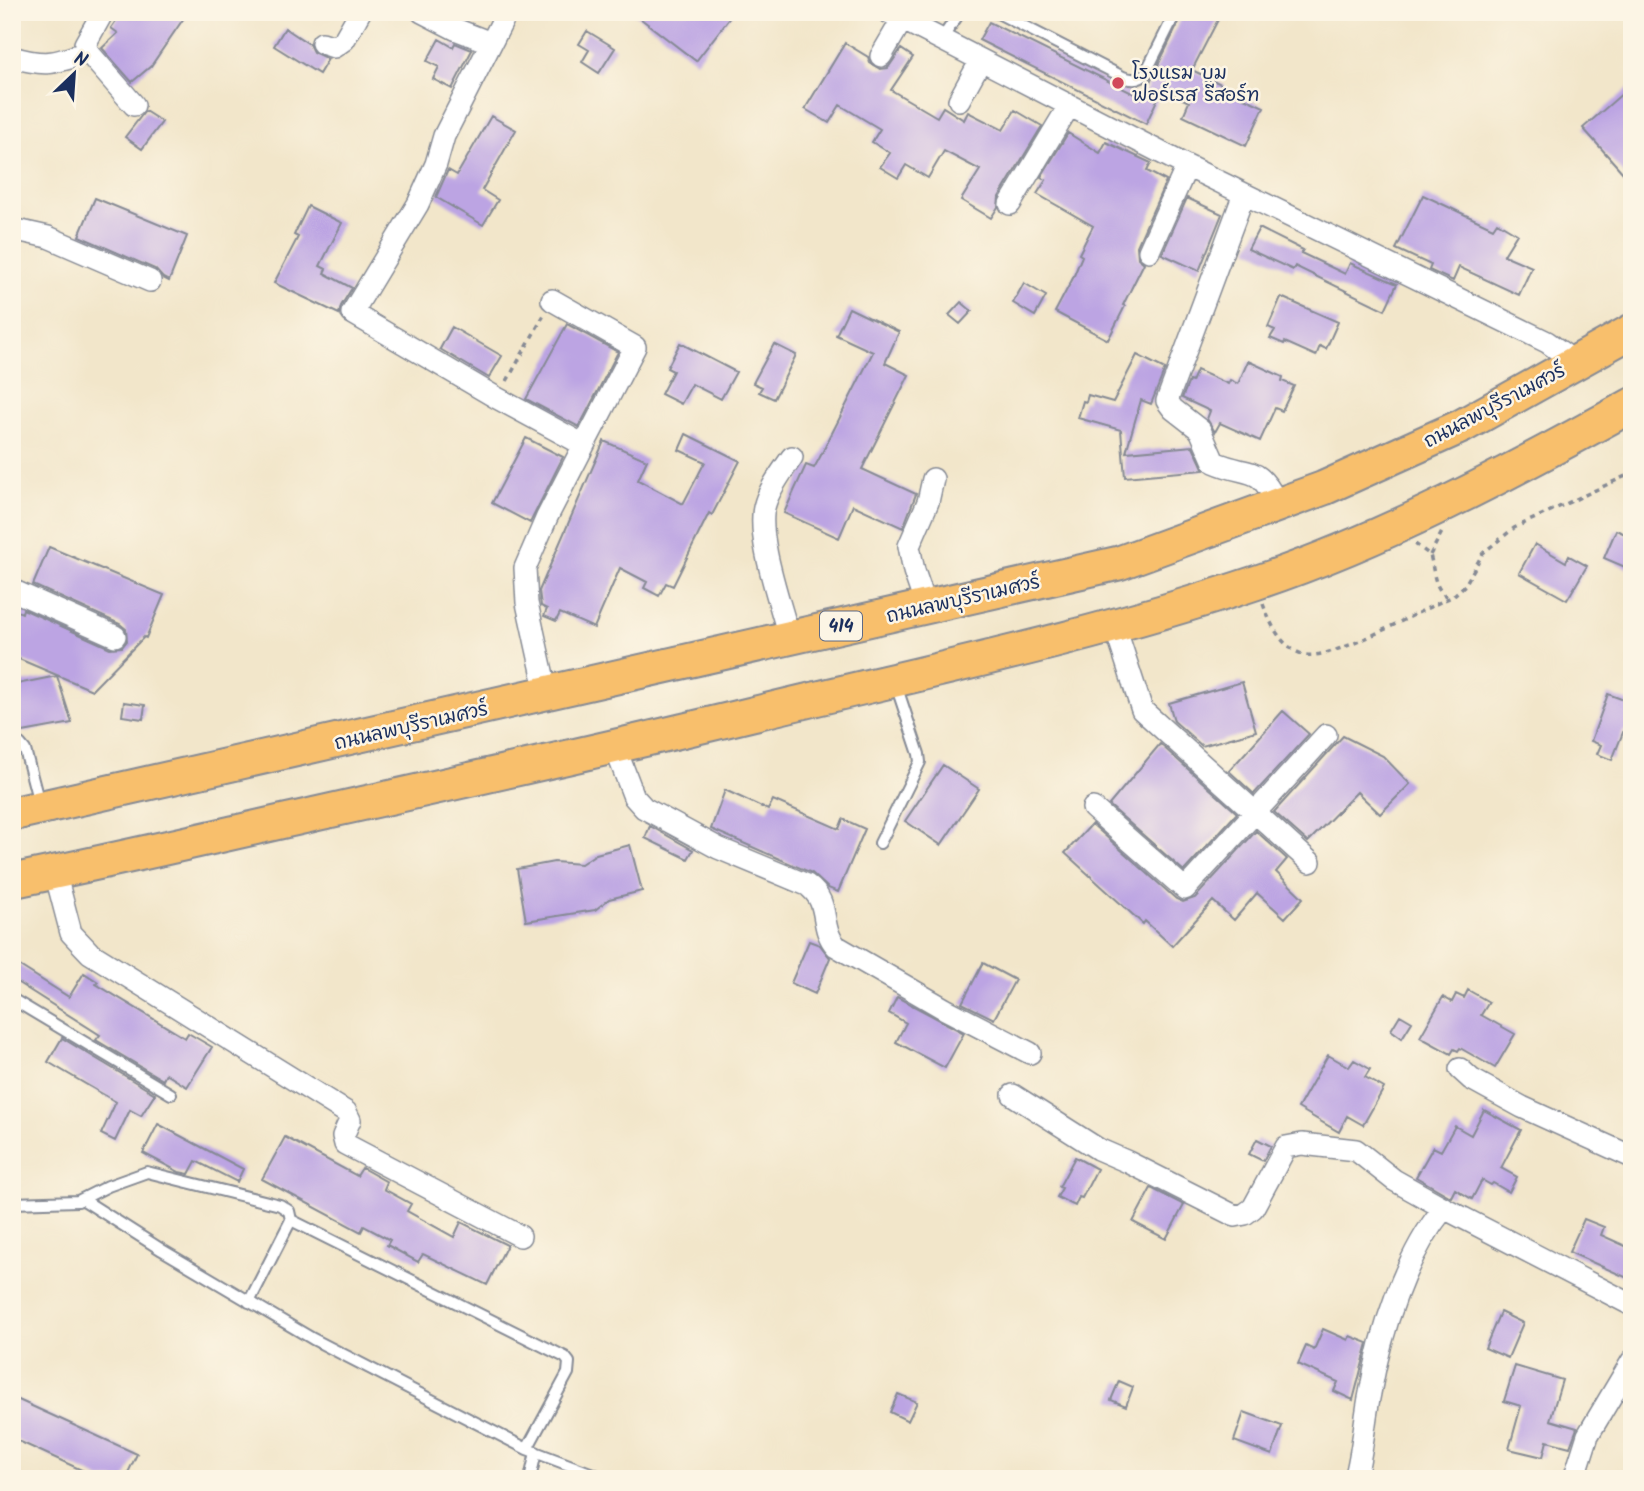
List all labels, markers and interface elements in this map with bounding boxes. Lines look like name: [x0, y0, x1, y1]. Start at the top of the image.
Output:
north arrow: [38, 38, 108, 108]
text: N: [69, 44, 92, 77]
place label: โรงแรม บูม ฟอร์เรส รีสอร์ท: [1132, 59, 1260, 111]
marker: โรงแรม บูม ฟอร์เรส รีสอร์ท: [1110, 75, 1126, 91]
street label: ถนนลพบุรีราเมศวร์: [1419, 356, 1572, 457]
street label: ถนนลพบุรีราเมศวร์: [884, 568, 1044, 632]
road number: 414: [820, 612, 862, 640]
street label: ถนนลพบุรีราเมศวร์: [332, 695, 492, 759]

